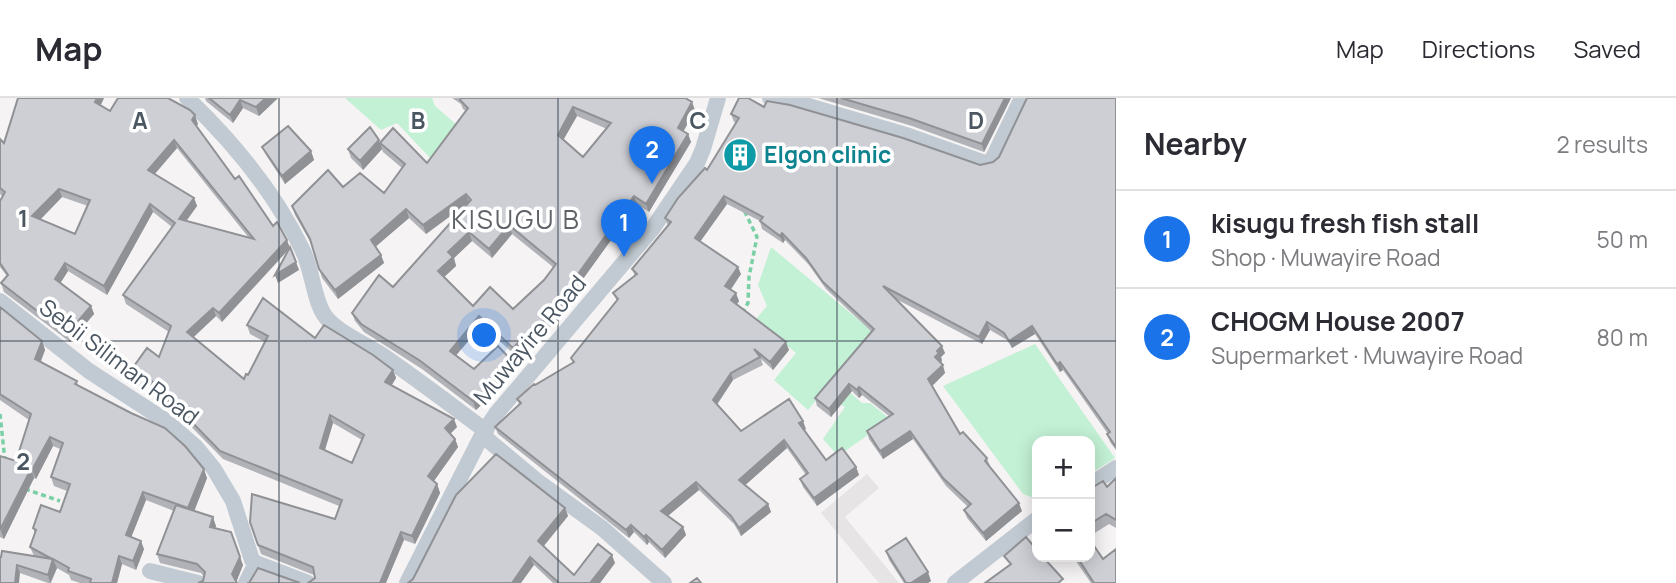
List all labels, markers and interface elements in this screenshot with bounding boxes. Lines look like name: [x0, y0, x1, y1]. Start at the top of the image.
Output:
text: Map: [35, 26, 103, 71]
text: Map: [1336, 32, 1384, 65]
text: Directions: [1422, 32, 1535, 65]
text: Saved: [1573, 32, 1641, 65]
text: A: [132, 104, 148, 136]
text: B: [411, 104, 425, 136]
text: C: [690, 104, 707, 136]
text: D: [968, 104, 984, 136]
text: Nearby: [1144, 123, 1247, 164]
pin: 2: [629, 126, 675, 184]
text: 2 results: [1556, 128, 1648, 160]
building icon: Elgon clinic: [721, 136, 759, 174]
place label: Elgon clinic: [764, 138, 891, 170]
pin: 1: [601, 199, 647, 257]
district label: KISUGU B: [451, 201, 581, 237]
text: 1: [18, 202, 28, 234]
text: kisugu fresh fish stall: [1211, 205, 1479, 241]
text: 1: [1162, 223, 1172, 255]
text: 50 m: [1597, 223, 1648, 255]
text: Shop · Muwayire Road: [1211, 241, 1441, 273]
street label: Muwayire Road: [465, 268, 593, 411]
street label: Sebii Siliman Road: [33, 291, 206, 432]
text: CHOGM House 2007: [1211, 303, 1465, 339]
your location: [467, 318, 501, 352]
text: 2: [1160, 321, 1174, 353]
text: 80 m: [1597, 321, 1648, 353]
text: Supermarket · Muwayire Road: [1211, 339, 1523, 371]
map controls: [1032, 436, 1095, 562]
button: +: [1032, 436, 1095, 499]
text: 2: [16, 445, 30, 477]
button: −: [1032, 499, 1095, 562]

